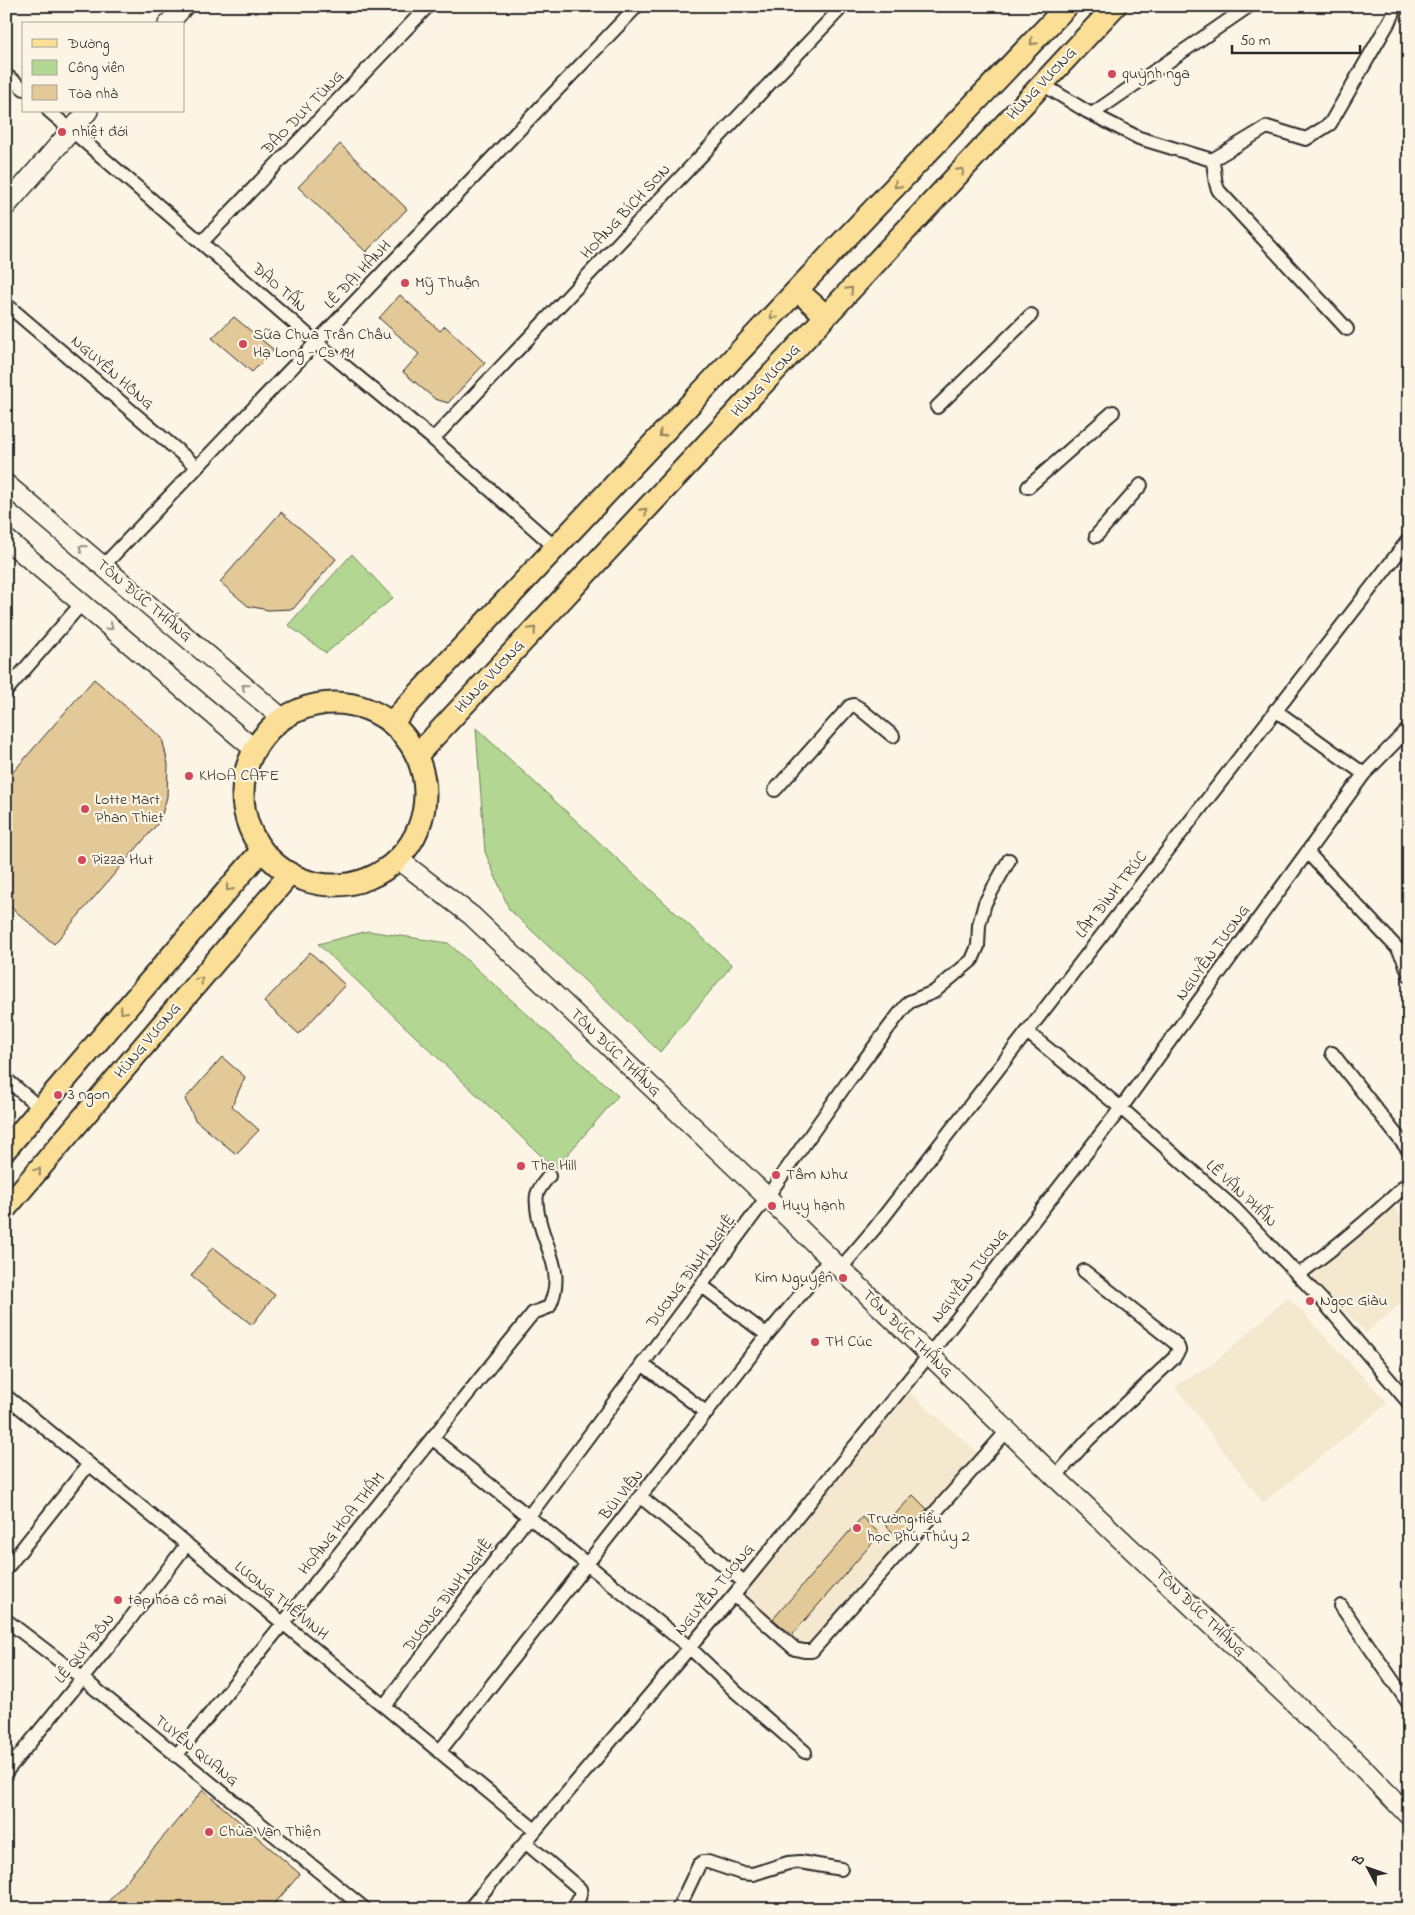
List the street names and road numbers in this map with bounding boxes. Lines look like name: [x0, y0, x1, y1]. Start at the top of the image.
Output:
street label: HÙNG VƯƠNG: [1001, 42, 1083, 126]
street label: ĐÀO DUY TÙNG: [256, 65, 350, 161]
street label: HOÀNG BÍCH SƠN: [575, 159, 677, 265]
street label: LÊ ĐẠI HÀNH: [319, 235, 397, 315]
street label: ĐÀO TẤN: [245, 257, 312, 319]
street label: NGUYÊN HỒNG: [65, 330, 159, 416]
street label: HÙNG VƯƠNG: [725, 339, 807, 423]
street label: TÔN ĐỨC THẮNG: [91, 553, 198, 648]
street label: HÙNG VƯƠNG: [449, 635, 531, 719]
street label: LÂM ĐÌNH TRÚC: [1070, 846, 1154, 944]
street label: NGUYỄN TƯƠNG: [1170, 900, 1256, 1006]
street label: HÙNG VƯƠNG: [109, 998, 187, 1084]
street label: TÔN ĐỨC THẮNG: [564, 1003, 667, 1103]
street label: LÊ VĂN PHẤN: [1200, 1155, 1282, 1233]
street label: DƯƠNG ĐÌNH NGHỆ: [640, 1210, 742, 1334]
street label: NGUYỄN TƯƠNG: [926, 1224, 1014, 1328]
street label: TÔN ĐỨC THẮNG: [856, 1284, 959, 1384]
street label: BÙI VIỆN: [593, 1464, 650, 1526]
street label: HOÀNG HOA THÁM: [293, 1467, 391, 1581]
street label: DƯƠNG ĐÌNH NGHỆ: [397, 1534, 499, 1658]
street label: NGUYỄN TƯƠNG: [669, 1539, 761, 1641]
street label: LƯƠNG THẾ VINH: [229, 1556, 333, 1646]
street label: TÔN ĐỨC THẮNG: [1149, 1563, 1252, 1663]
street label: LÊ QUÝ ĐÔN: [49, 1609, 121, 1689]
street label: TUYÊN QUANG: [149, 1710, 243, 1792]

